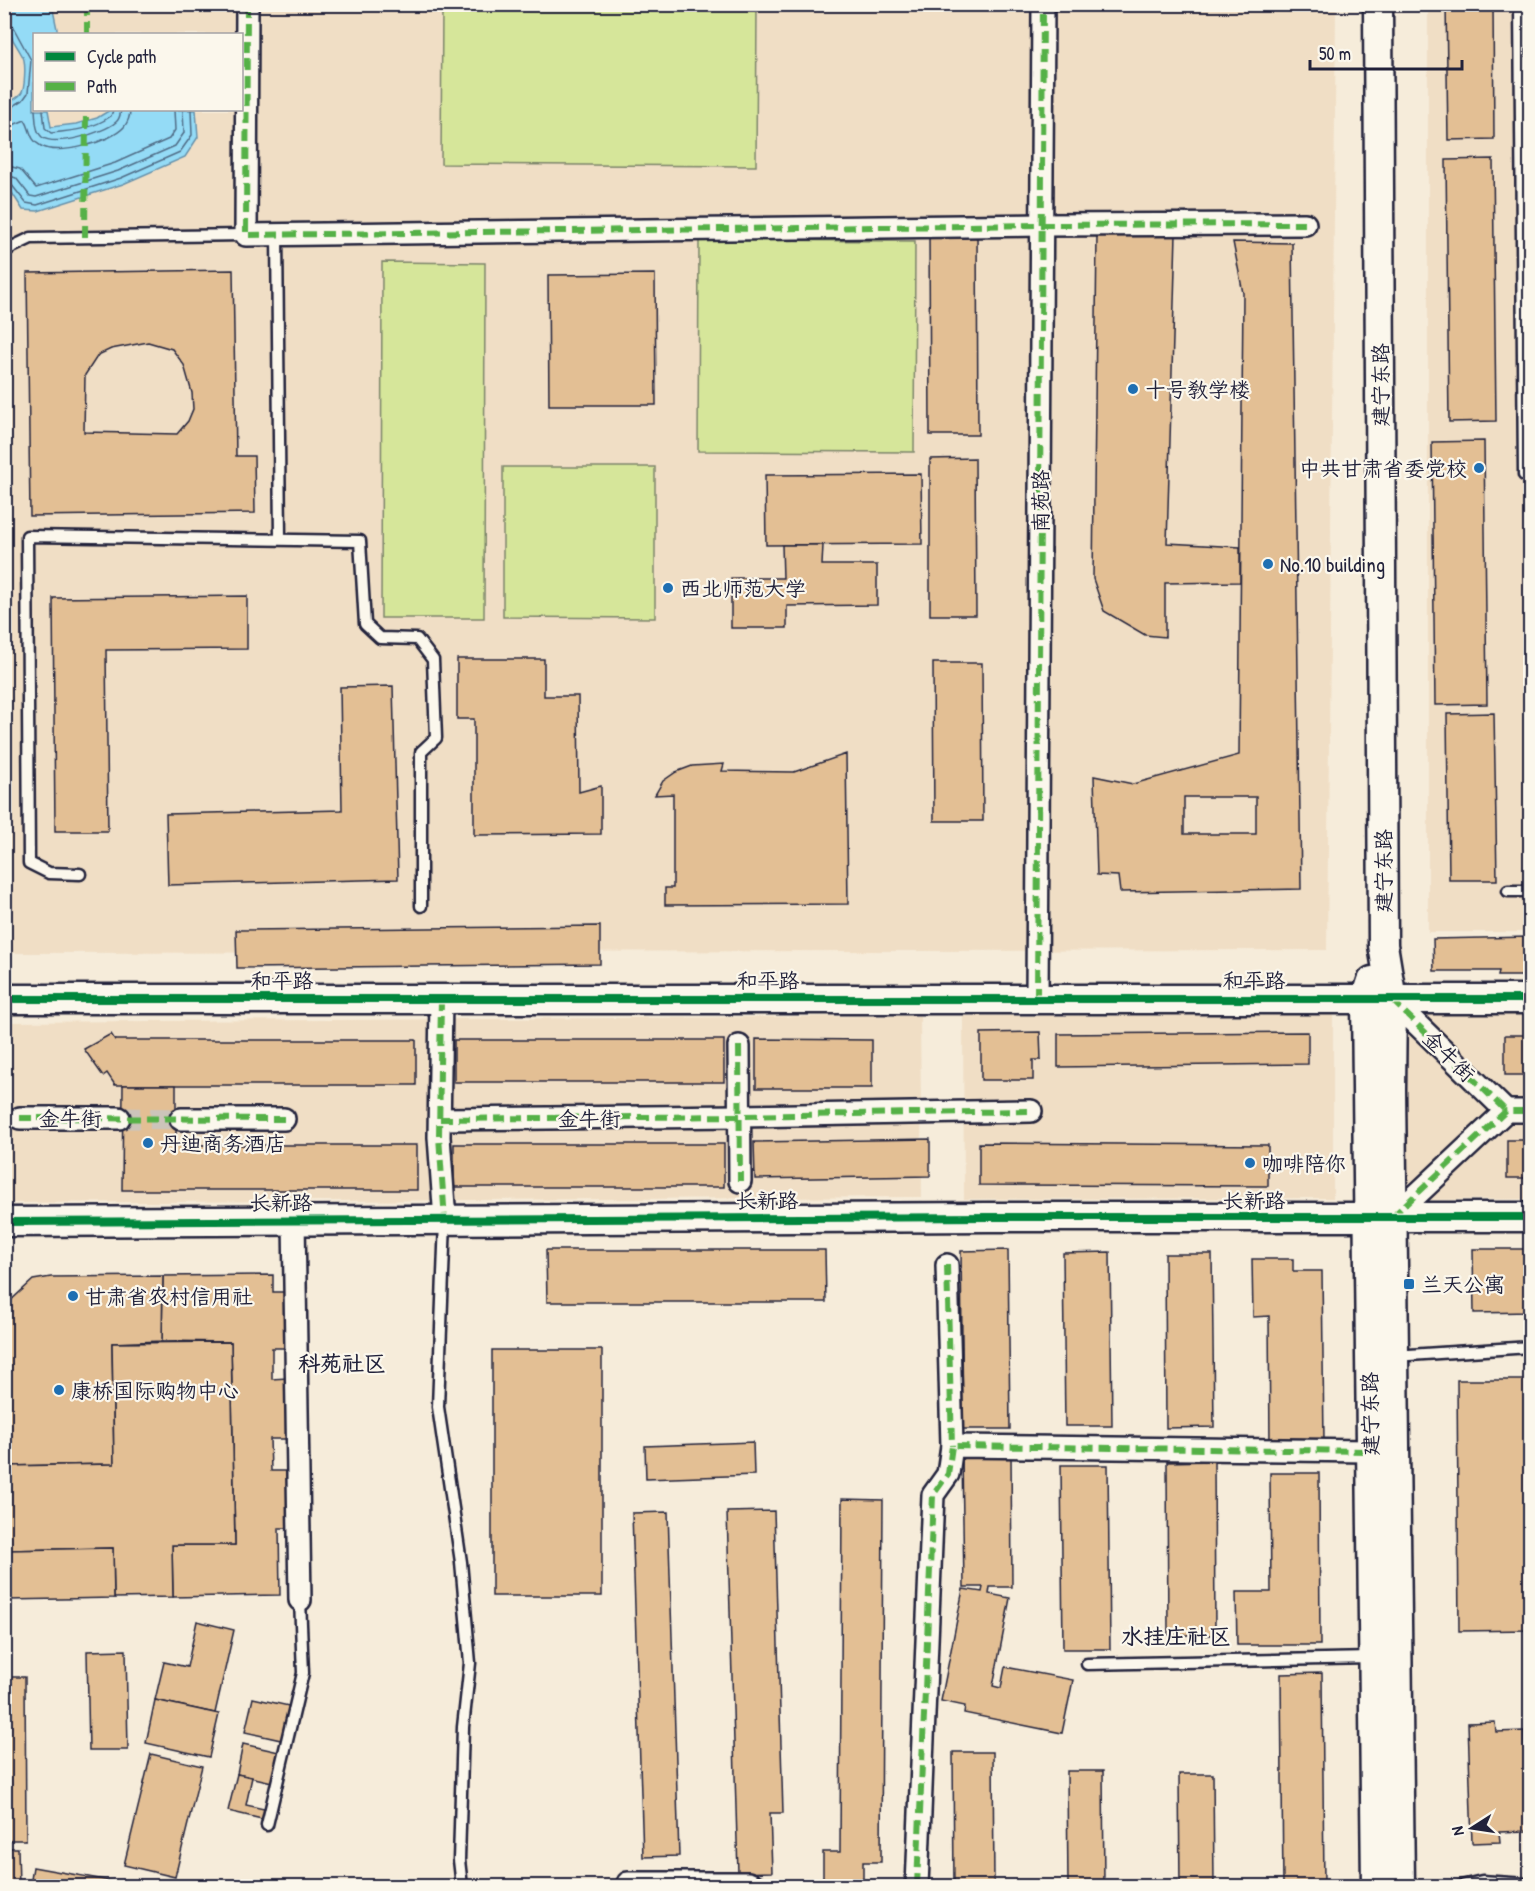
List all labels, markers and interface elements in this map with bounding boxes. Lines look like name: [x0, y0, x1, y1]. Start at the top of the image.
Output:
legend: [33, 33, 243, 111]
scale bar: [1310, 33, 1462, 71]
text: 50 m: [1319, 41, 1351, 66]
text: Cycle path: [87, 44, 157, 69]
text: Path: [87, 74, 117, 99]
street label: 建宁东路: [1366, 343, 1395, 427]
place label: 十号教学楼: [1145, 375, 1250, 404]
marker: 十号教学楼: [1126, 382, 1140, 396]
place label: 中共甘肃省委党校: [1299, 454, 1467, 483]
marker: 中共甘肃省委党校: [1472, 461, 1486, 475]
street label: 南苑路: [1026, 470, 1055, 533]
place label: No.10 building: [1280, 550, 1385, 579]
marker: No.10 building: [1261, 557, 1275, 571]
place label: 西北师范大学: [680, 574, 806, 603]
marker: 西北师范大学: [661, 581, 675, 595]
street label: 建宁东路: [1369, 829, 1398, 913]
street label: 和平路: [251, 966, 314, 995]
street label: 和平路: [737, 966, 800, 995]
street label: 和平路: [1223, 966, 1286, 995]
street label: 金牛街: [1416, 1024, 1482, 1088]
street label: 金牛街: [39, 1104, 102, 1133]
street label: 金牛街: [558, 1104, 621, 1133]
place label: 丹迪商务酒店: [160, 1129, 286, 1158]
marker: 丹迪商务酒店: [141, 1136, 155, 1150]
place label: 咖啡陪你: [1262, 1149, 1346, 1178]
marker: 咖啡陪你: [1243, 1156, 1257, 1170]
street label: 长新路: [736, 1186, 799, 1215]
street label: 长新路: [1223, 1186, 1286, 1215]
street label: 长新路: [250, 1188, 313, 1217]
place label: 兰天公寓: [1421, 1270, 1505, 1299]
marker: 兰天公寓: [1402, 1277, 1416, 1291]
place label: 甘肃省农村信用社: [85, 1282, 253, 1311]
marker: 甘肃省农村信用社: [66, 1289, 80, 1303]
district label: 科苑社区: [298, 1348, 386, 1378]
street label: 建宁东路: [1355, 1372, 1385, 1456]
place label: 康桥国际购物中心: [71, 1376, 239, 1405]
marker: 康桥国际购物中心: [52, 1383, 66, 1397]
district label: 水挂庄社区: [1121, 1621, 1231, 1651]
north arrow: [1442, 1798, 1502, 1858]
text: N: [1446, 1824, 1469, 1838]

